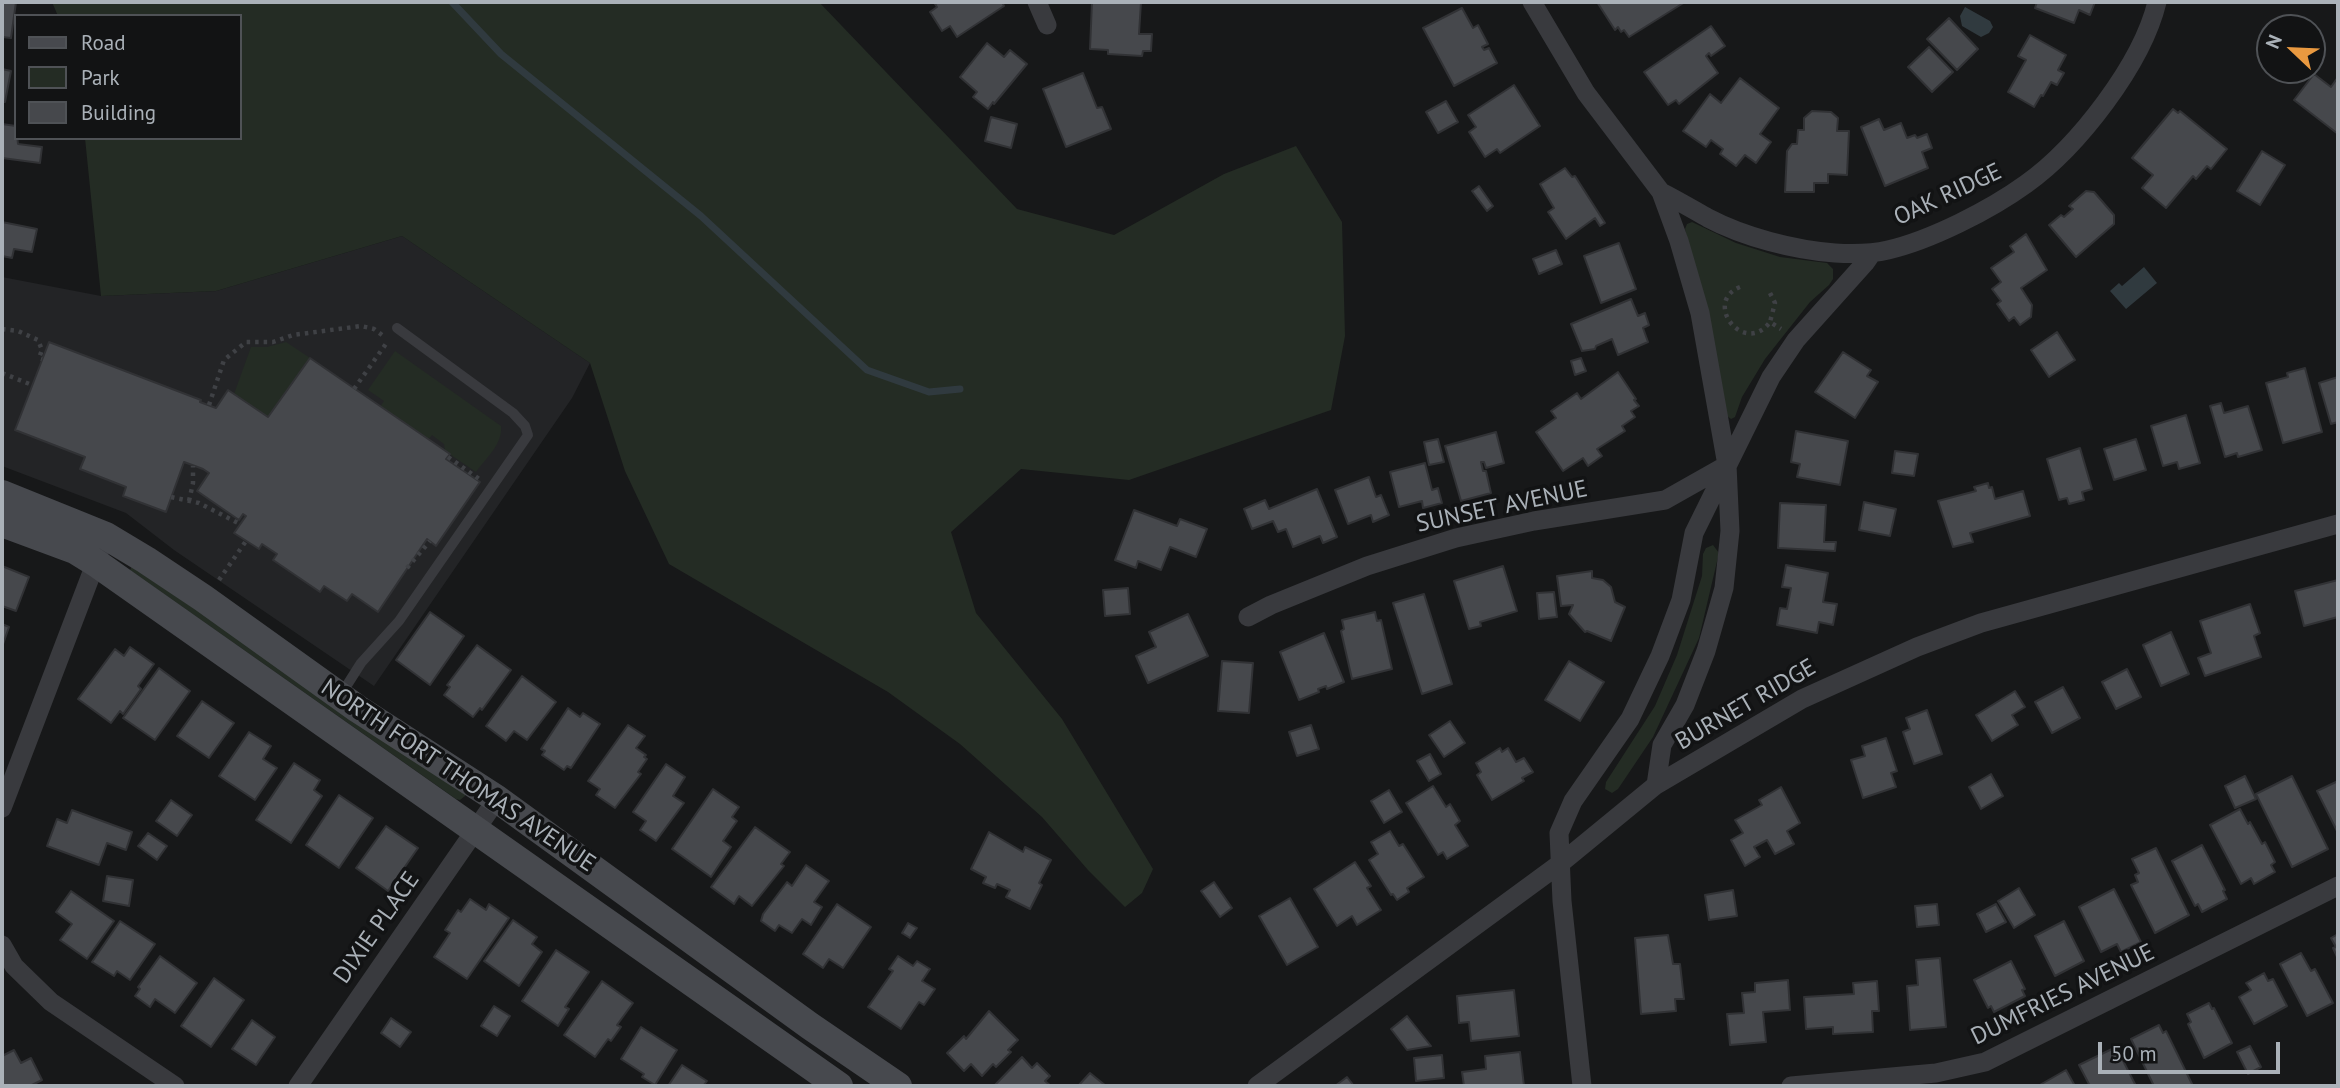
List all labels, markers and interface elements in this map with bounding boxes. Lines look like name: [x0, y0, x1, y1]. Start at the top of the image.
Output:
legend: [14, 14, 242, 140]
north arrow: [2256, 14, 2326, 84]
text: Road: [81, 29, 125, 56]
text: N: [2260, 31, 2287, 52]
text: Park: [81, 64, 120, 91]
text: Building: [81, 99, 156, 126]
street label: OAK RIDGE: [1890, 158, 2006, 232]
street label: SUNSET AVENUE: [1414, 475, 1590, 539]
street label: BURNET RIDGE: [1671, 653, 1821, 757]
street label: NORTH FORT THOMAS AVENUE: [315, 673, 601, 879]
street label: DIXIE PLACE: [328, 867, 426, 989]
street label: DUMFRIES AVENUE: [1967, 938, 2159, 1052]
scale bar: [2102, 1028, 2284, 1072]
text: 50 m: [2111, 1040, 2157, 1067]

